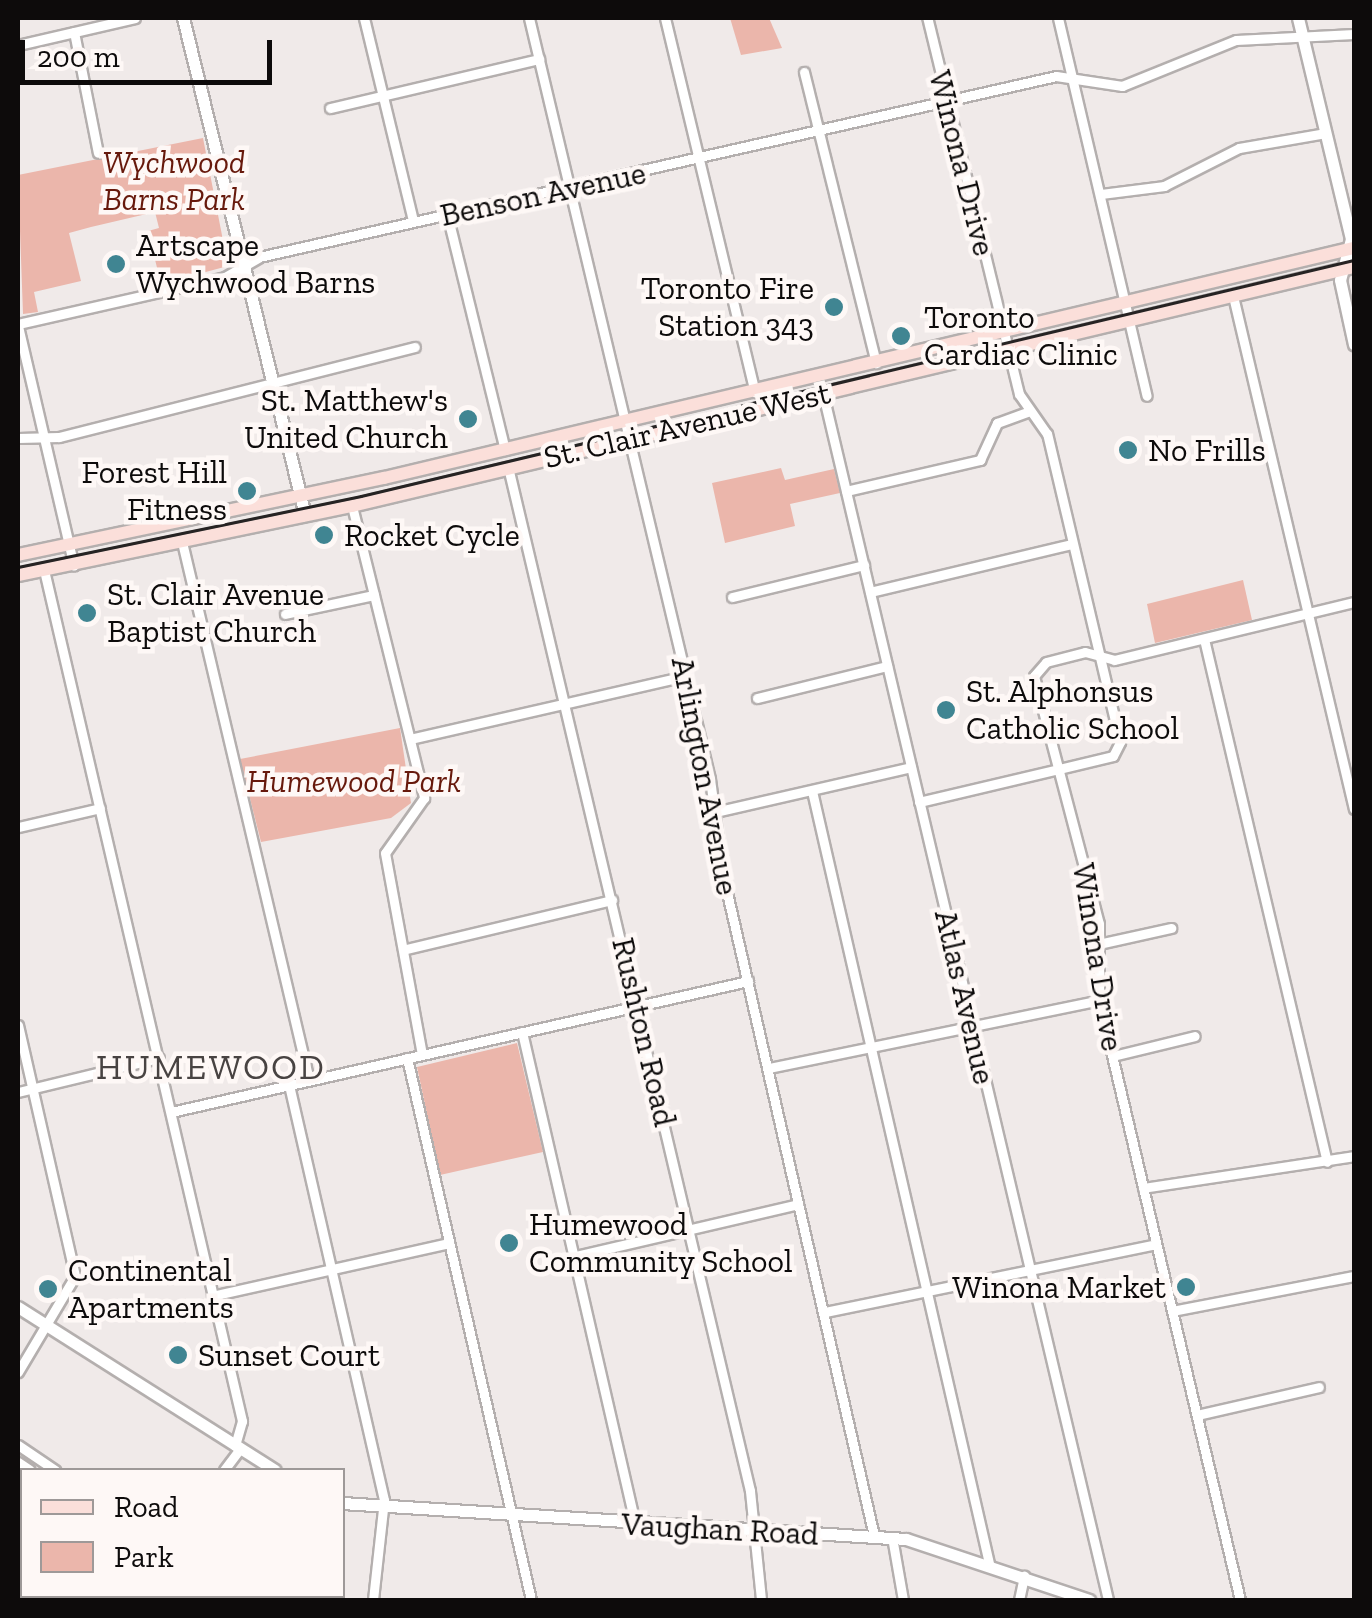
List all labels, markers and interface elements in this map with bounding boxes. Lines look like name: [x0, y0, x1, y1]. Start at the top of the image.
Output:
scale bar: [25, 20, 278, 82]
text: 200 m: [37, 39, 120, 75]
street label: Winona Drive: [920, 66, 1004, 260]
park label: Wychwood Barns Park: [103, 144, 245, 219]
street label: Benson Avenue: [436, 153, 650, 235]
place label: Artscape Wychwood Barns: [136, 227, 375, 302]
marker: Artscape Wychwood Barns: [105, 253, 127, 275]
place label: Toronto Fire Station 343: [641, 270, 814, 345]
marker: Toronto Fire Station 343: [823, 296, 845, 318]
place label: Toronto Cardiac Clinic: [924, 299, 1118, 374]
marker: Toronto Cardiac Clinic: [888, 323, 914, 349]
street label: St. Clair Avenue West: [539, 373, 835, 477]
place label: St. Matthew's United Church: [244, 382, 448, 457]
marker: St. Matthew's United Church: [457, 408, 479, 430]
place label: No Frills: [1148, 431, 1266, 469]
marker: No Frills: [1117, 439, 1139, 461]
place label: Forest Hill Fitness: [82, 454, 227, 529]
marker: Forest Hill Fitness: [236, 480, 258, 502]
place label: Rocket Cycle: [344, 516, 520, 554]
marker: Rocket Cycle: [313, 524, 335, 546]
place label: St. Clair Avenue Baptist Church: [107, 576, 326, 651]
marker: St. Clair Avenue Baptist Church: [76, 602, 98, 624]
street label: Arlington Avenue: [663, 653, 747, 899]
place label: St. Alphonsus Catholic School: [966, 673, 1179, 748]
marker: St. Alphonsus Catholic School: [935, 699, 957, 721]
park label: Humewood Park: [247, 762, 461, 800]
street label: Winona Drive: [1064, 860, 1132, 1054]
street label: Atlas Avenue: [926, 906, 1004, 1088]
street label: Rushton Road: [604, 934, 684, 1130]
district label: HUMEWOOD: [96, 1046, 326, 1088]
place label: Humewood Community School: [529, 1206, 793, 1281]
marker: Humewood Community School: [498, 1232, 520, 1254]
place label: Continental Apartments: [68, 1252, 234, 1327]
place label: Winona Market: [952, 1268, 1166, 1306]
marker: Winona Market: [1175, 1276, 1197, 1298]
marker: Continental Apartments: [37, 1278, 59, 1300]
place label: Sunset Court: [198, 1336, 380, 1374]
marker: Sunset Court: [167, 1344, 189, 1366]
legend: [20, 1468, 345, 1598]
text: Road: [114, 1489, 179, 1525]
street label: Vaughan Road: [620, 1505, 820, 1553]
text: Park: [114, 1539, 174, 1575]

